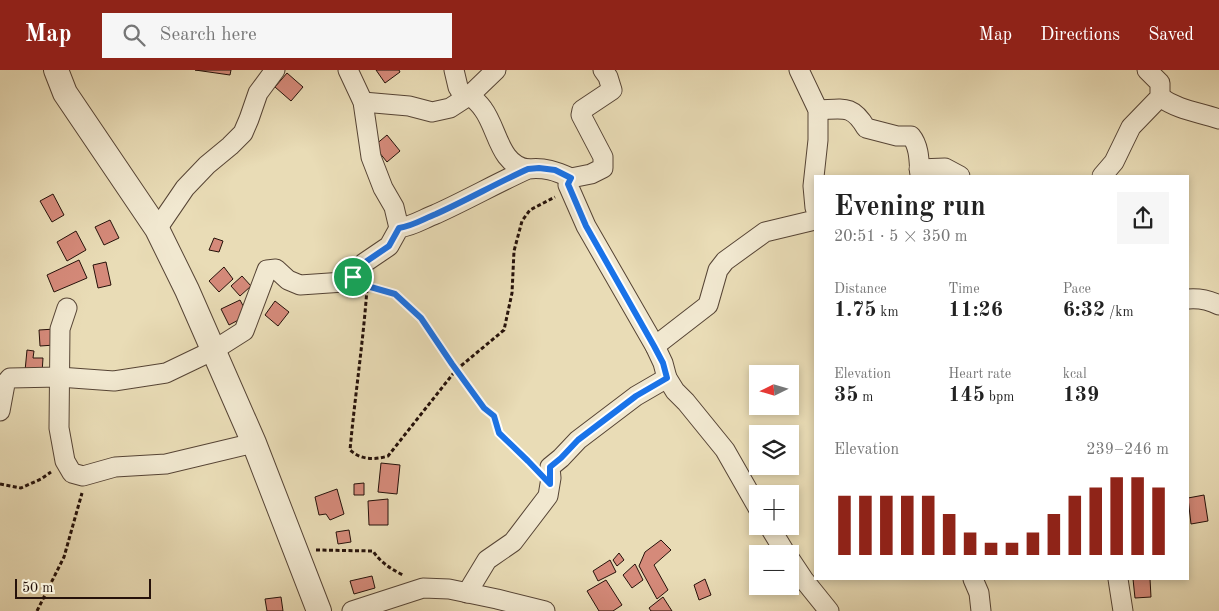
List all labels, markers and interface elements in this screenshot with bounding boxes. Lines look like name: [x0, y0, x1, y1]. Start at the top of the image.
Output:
search box: [102, 13, 452, 58]
icon: search: [120, 21, 148, 49]
text: Map: [25, 23, 72, 47]
text: Search here: [160, 26, 257, 45]
text: Map: [979, 26, 1012, 44]
text: Directions: [1040, 26, 1120, 44]
text: Saved: [1148, 26, 1194, 44]
button: share: [1117, 192, 1169, 244]
text: Evening run: [834, 194, 986, 222]
text: 20:51 · 5 × 350 m: [834, 229, 967, 245]
pin: [332, 256, 374, 298]
icon: arrive: [339, 263, 367, 291]
text: Distance: [834, 282, 887, 296]
text: Time: [948, 282, 980, 296]
text: Pace: [1063, 282, 1091, 296]
text: 1.75: [834, 300, 876, 321]
text: 11:26: [948, 300, 1003, 321]
text: 6:32: [1063, 300, 1105, 321]
text: km: [876, 305, 899, 319]
text: /km: [1105, 305, 1134, 319]
north arrow: [749, 365, 799, 415]
map controls: [749, 365, 799, 595]
text: Elevation: [834, 367, 891, 381]
text: Heart rate: [948, 367, 1011, 381]
text: kcal: [1063, 367, 1087, 381]
text: 35: [834, 385, 858, 406]
text: 145: [948, 385, 985, 406]
text: 139: [1063, 385, 1099, 406]
text: m: [858, 390, 873, 404]
text: bpm: [985, 390, 1014, 404]
button: layers: [749, 425, 799, 475]
text: Elevation: [834, 442, 899, 458]
text: 239–246 m: [1086, 442, 1169, 458]
button: +: [749, 485, 799, 535]
button: −: [749, 545, 799, 595]
scale bar: [15, 576, 151, 599]
text: 50 m: [22, 581, 53, 595]

